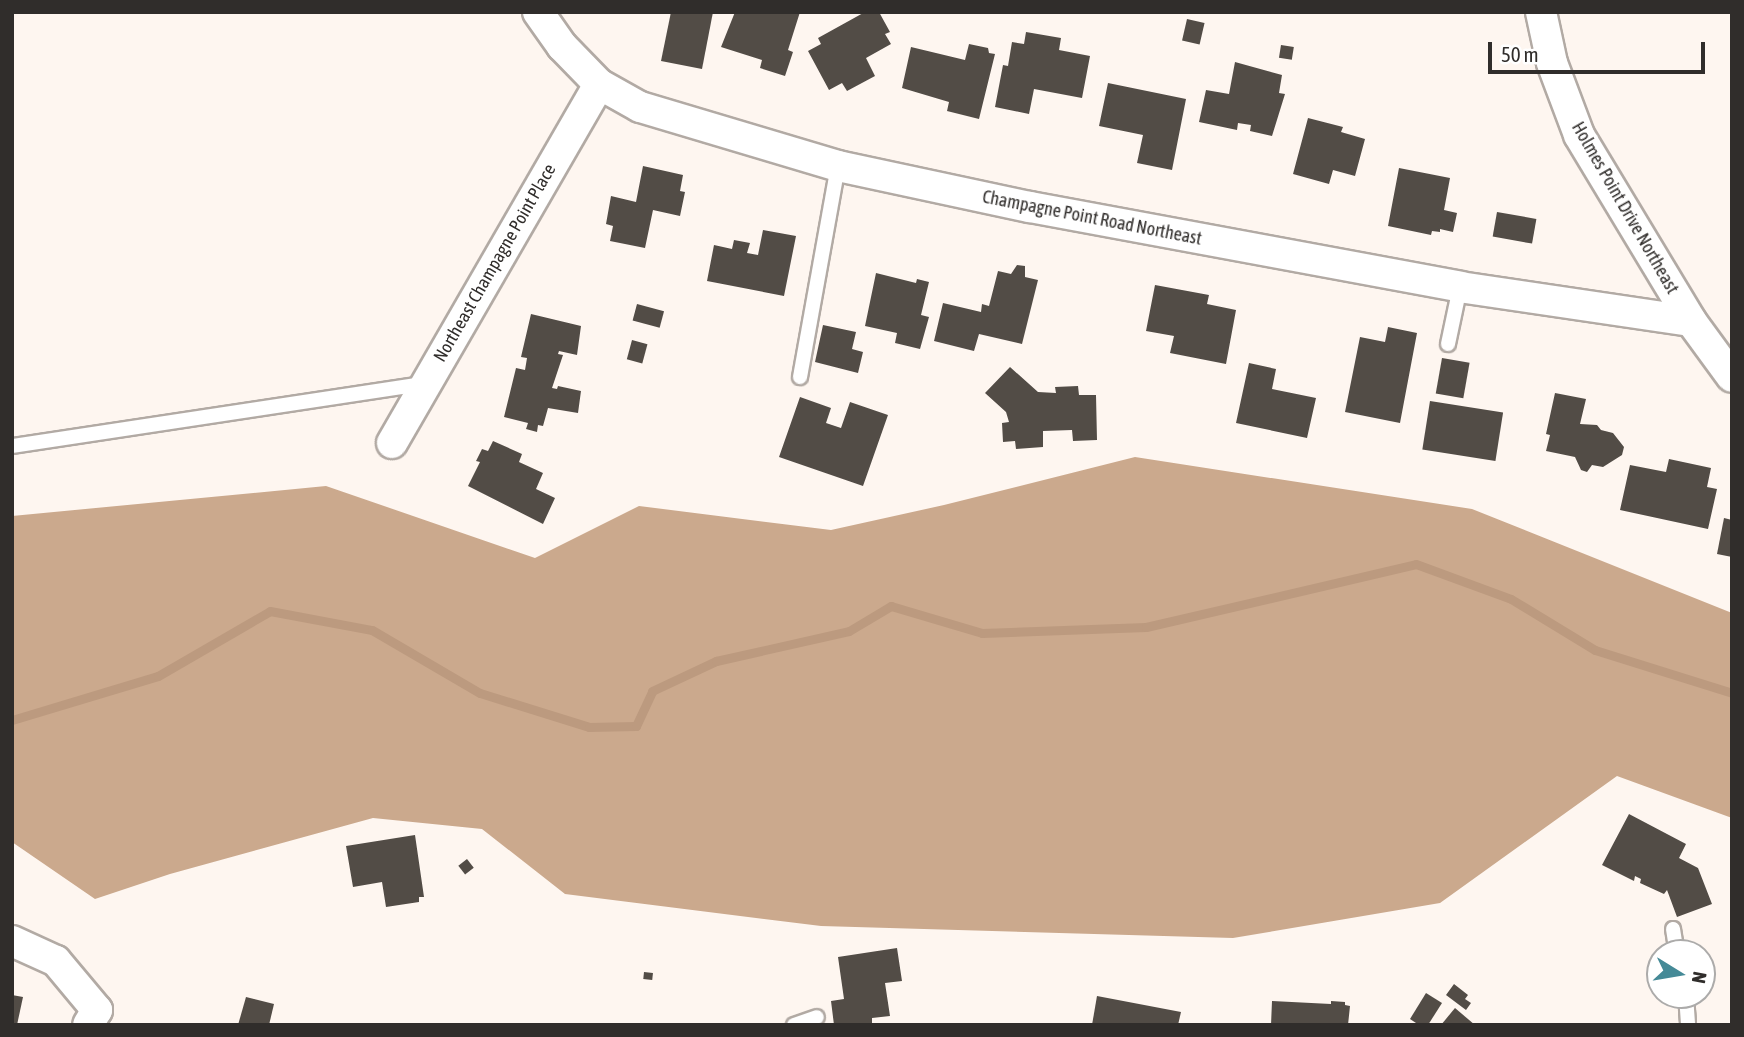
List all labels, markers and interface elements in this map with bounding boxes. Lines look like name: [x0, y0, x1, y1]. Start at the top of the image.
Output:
scale bar: [1492, 28, 1709, 72]
text: 50 m: [1501, 42, 1539, 66]
street label: Holmes Point Drive Northeast: [1567, 118, 1683, 298]
street label: Northeast Champagne Point Place: [429, 160, 561, 366]
street label: Champagne Point Road Northeast: [981, 186, 1203, 250]
north arrow: [1646, 939, 1716, 1009]
text: N: [1688, 970, 1712, 985]

